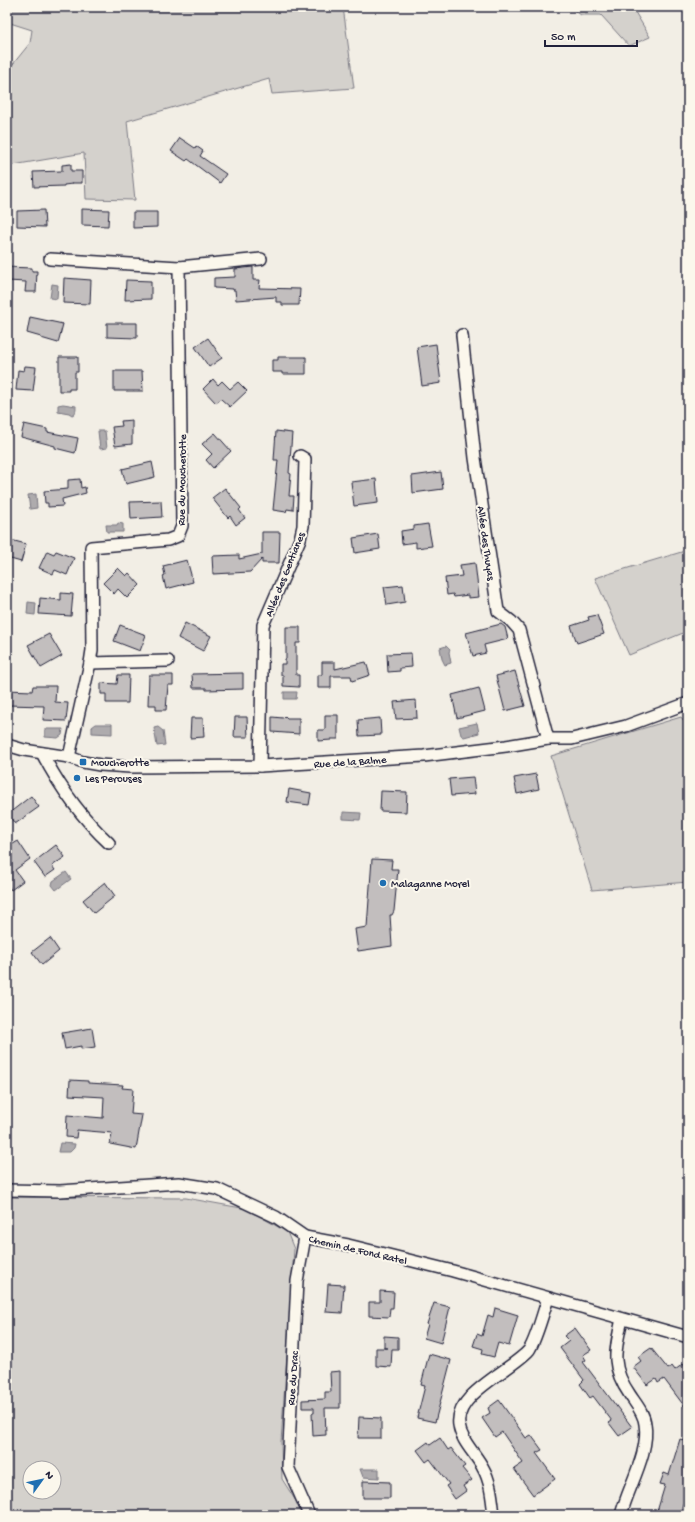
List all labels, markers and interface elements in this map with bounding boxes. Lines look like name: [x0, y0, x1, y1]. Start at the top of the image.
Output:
scale bar: [545, 22, 637, 48]
text: 50 m: [551, 31, 576, 45]
street label: Rue du Moucherotte: [176, 434, 190, 526]
street label: Allée des Thuyas: [474, 505, 496, 582]
street label: Allée des Gentianes: [263, 530, 309, 619]
street label: Rue de la Balme: [313, 754, 387, 772]
marker: Moucherotte: [78, 757, 88, 767]
place label: Moucherotte: [91, 758, 149, 770]
marker: Les Perouses: [72, 773, 82, 783]
place label: Les Perouses: [85, 774, 143, 786]
marker: Malaganne Morel: [378, 878, 388, 888]
place label: Malaganne Morel: [391, 879, 470, 891]
street label: Chemin de Fond Ratel: [307, 1234, 408, 1268]
street label: Rue du Drac: [286, 1349, 302, 1406]
north arrow: [22, 1460, 62, 1500]
text: N: [42, 1469, 56, 1482]

